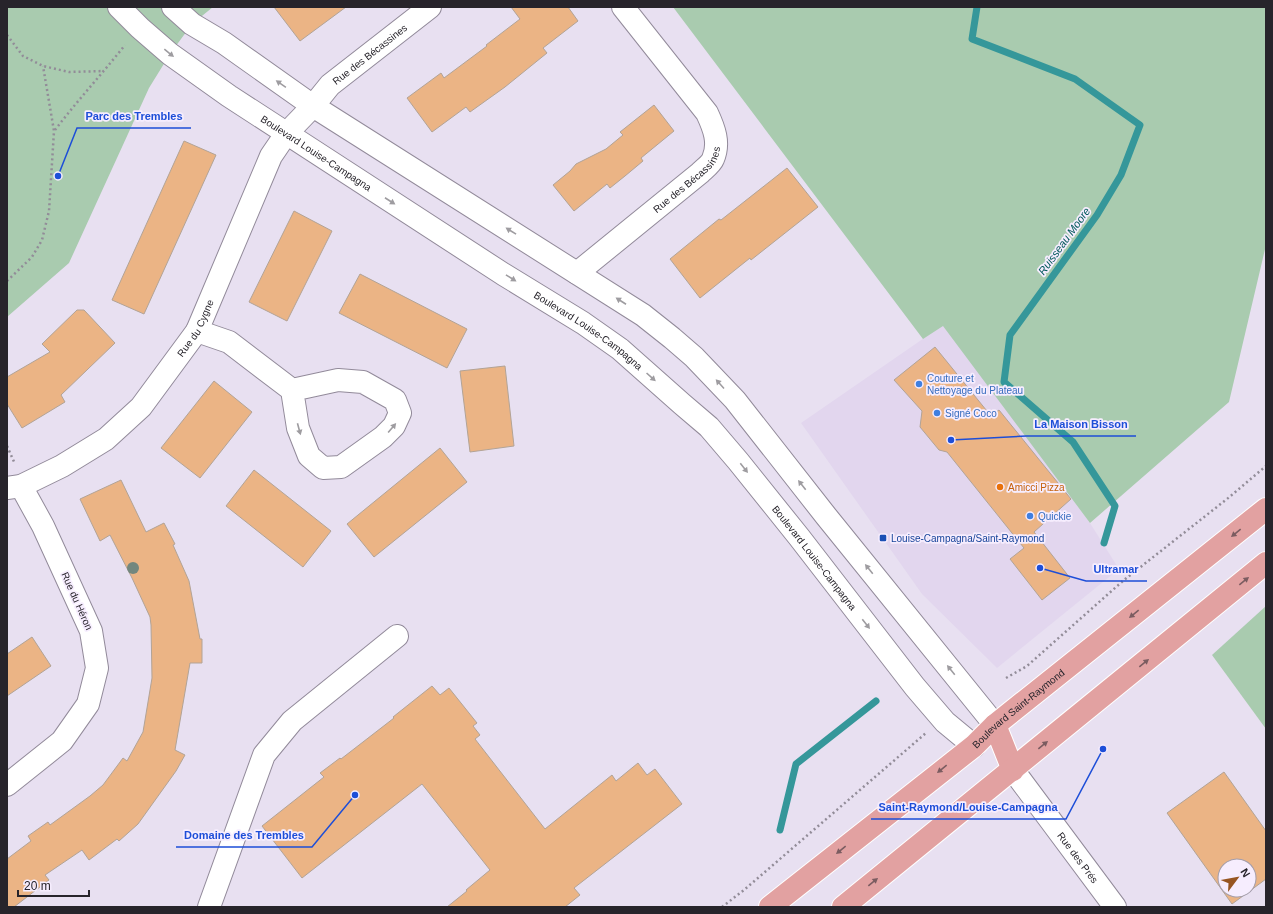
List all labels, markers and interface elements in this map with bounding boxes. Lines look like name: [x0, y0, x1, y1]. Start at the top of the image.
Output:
street label: Rue des Bécassines: [330, 22, 409, 86]
one-way arrow: [164, 49, 175, 57]
one-way arrow: [276, 80, 287, 88]
callout: Parc des Trembles: [77, 105, 191, 128]
text: Parc des Trembles: [85, 110, 183, 122]
street label: Boulevard Louise-Campagna: [259, 113, 374, 193]
street label: Rue des Bécassines: [651, 146, 722, 215]
one-way arrow: [384, 197, 396, 204]
water label: Ruisseau Moore: [1036, 205, 1092, 277]
one-way arrow: [506, 227, 516, 235]
one-way arrow: [505, 275, 517, 282]
street label: Boulevard Louise-Campagna: [532, 289, 645, 372]
street label: Rue du Cygne: [175, 297, 215, 359]
one-way arrow: [616, 297, 626, 305]
one-way arrow: [646, 372, 657, 381]
place label: Couture et Nettoyage du Plateau: [927, 373, 1023, 396]
one-way arrow: [716, 379, 725, 389]
marker: Couture et Nettoyage du Plateau: [914, 379, 924, 389]
marker: Signé Coco: [932, 408, 942, 418]
place label: Signé Coco: [945, 408, 997, 419]
callout: La Maison Bisson: [1026, 413, 1136, 436]
text: La Maison Bisson: [1034, 418, 1128, 430]
one-way arrow: [296, 423, 302, 435]
one-way arrow: [387, 423, 396, 433]
one-way arrow: [739, 462, 748, 473]
one-way arrow: [797, 480, 806, 491]
marker: Amicci Pizza: [995, 482, 1005, 492]
place label: Amicci Pizza: [1008, 482, 1065, 493]
street label: Boulevard Louise-Campagna: [770, 503, 859, 612]
marker: Quickie: [1025, 511, 1035, 521]
place label: Quickie: [1038, 511, 1072, 522]
one-way arrow: [1230, 529, 1241, 538]
marker: Louise-Campagna/Saint-Raymond: [878, 533, 888, 543]
place label: Louise-Campagna/Saint-Raymond: [891, 533, 1044, 544]
callout: Ultramar: [1086, 558, 1147, 581]
text: Ultramar: [1093, 563, 1139, 575]
one-way arrow: [864, 564, 873, 575]
street label: Rue du Héron: [59, 570, 95, 632]
one-way arrow: [1239, 576, 1250, 585]
one-way arrow: [1128, 610, 1139, 619]
one-way arrow: [862, 618, 870, 629]
one-way arrow: [1138, 658, 1149, 667]
one-way arrow: [946, 665, 955, 675]
street label: Boulevard Saint-Raymond: [970, 667, 1066, 750]
one-way arrow: [1037, 740, 1048, 749]
one-way arrow: [937, 765, 948, 774]
callout: Saint-Raymond/Louise-Campagna: [871, 796, 1066, 819]
text: Saint-Raymond/Louise-Campagna: [878, 801, 1058, 813]
callout: Domaine des Trembles: [176, 824, 312, 847]
text: Domaine des Trembles: [184, 829, 304, 841]
street label: Rue des Prés: [1056, 830, 1101, 885]
one-way arrow: [835, 846, 846, 855]
north arrow: [1217, 858, 1257, 898]
text: N: [1238, 866, 1253, 879]
scale bar: [18, 872, 89, 898]
one-way arrow: [868, 878, 879, 887]
text: 20 m: [24, 879, 51, 893]

